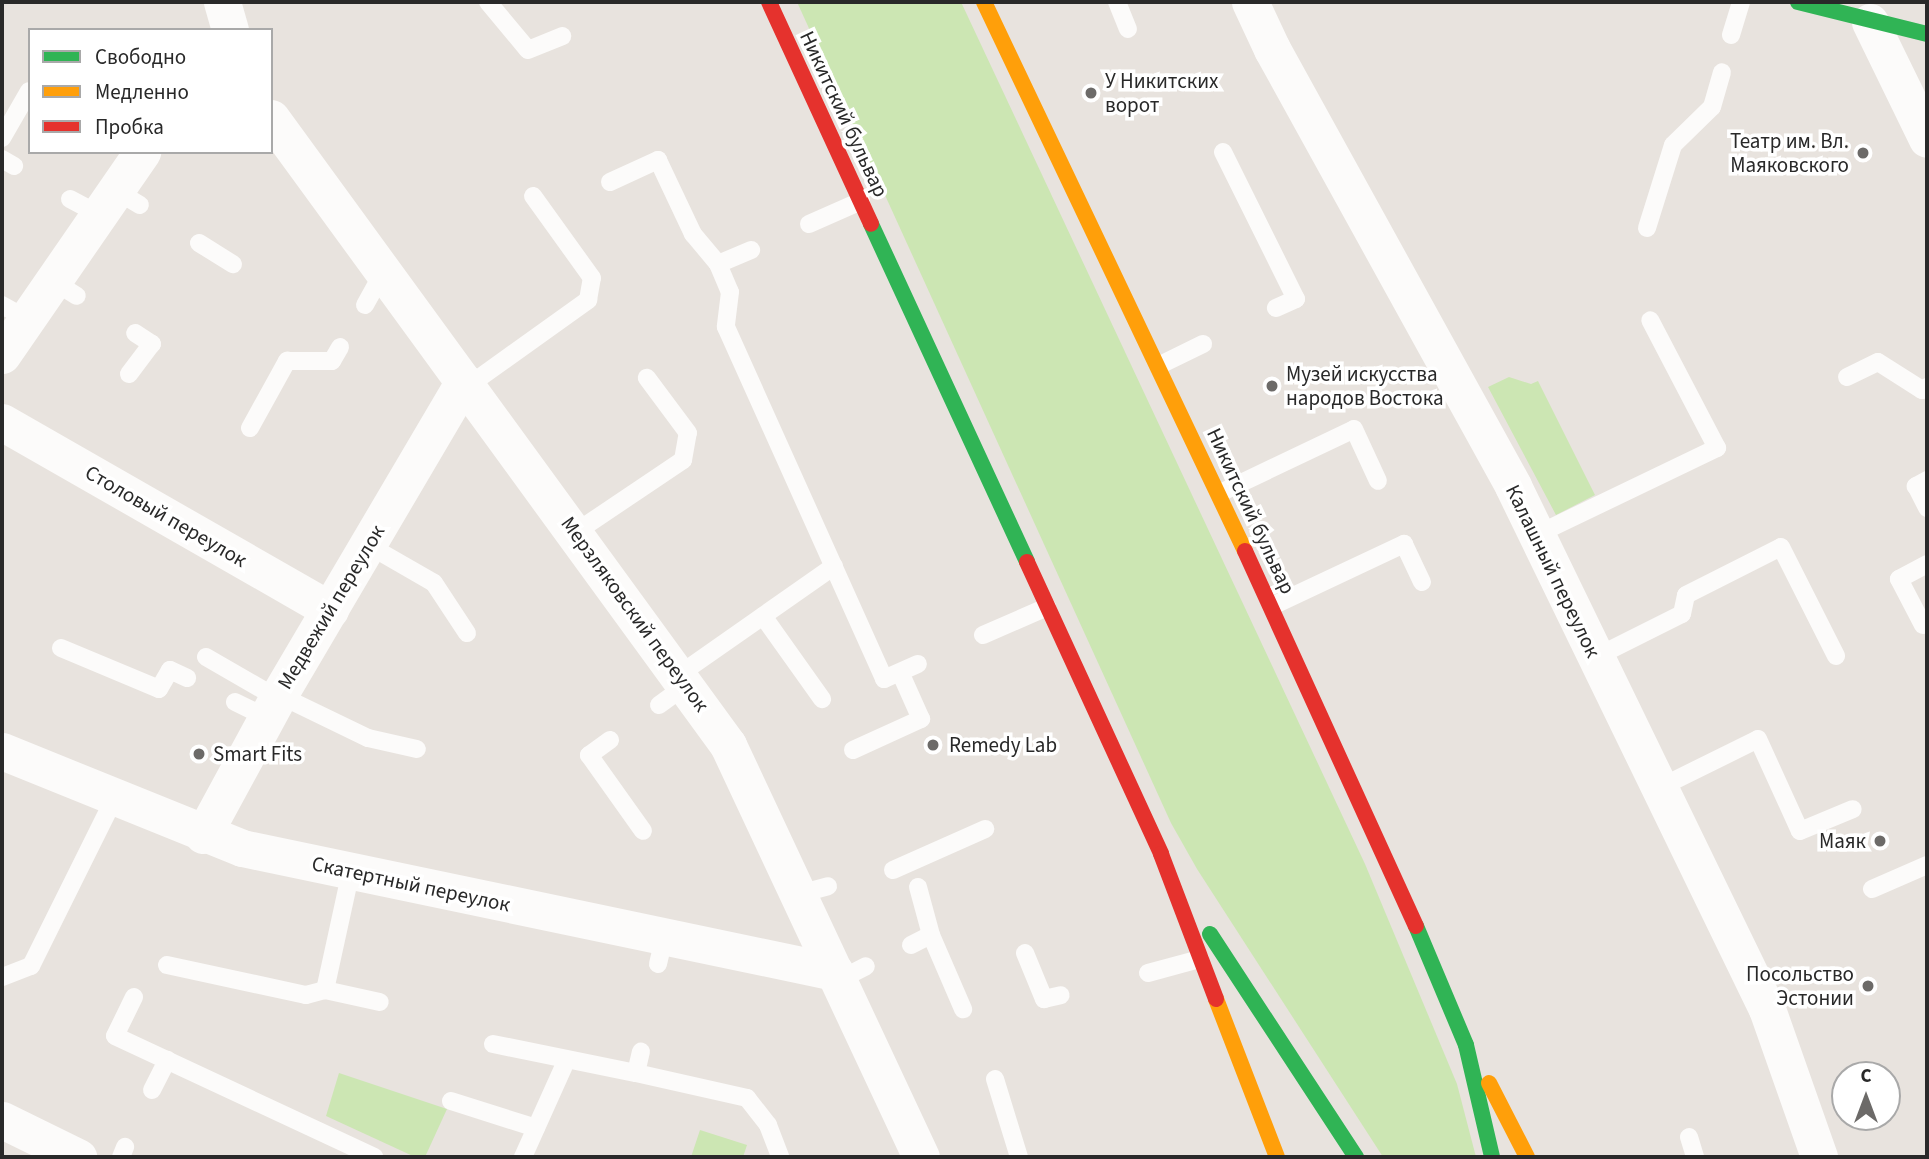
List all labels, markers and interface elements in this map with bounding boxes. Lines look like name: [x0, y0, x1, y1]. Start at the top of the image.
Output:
street label: Никитский бульвар: [794, 27, 894, 201]
legend: [28, 28, 273, 154]
text: Свободно: [95, 42, 186, 72]
place label: У Никитских ворот: [1105, 68, 1218, 118]
text: Медленно: [95, 77, 189, 107]
marker: У Никитских ворот: [1083, 85, 1099, 101]
text: Пробка: [95, 112, 164, 142]
place label: Театр им. Вл. Маяковского: [1730, 128, 1849, 178]
marker: Театр им. Вл. Маяковского: [1855, 145, 1871, 161]
place label: Музей искусства народов Востока: [1286, 361, 1443, 411]
marker: Музей искусства народов Востока: [1264, 378, 1280, 394]
street label: Никитский бульвар: [1201, 424, 1301, 598]
street label: Столовый переулок: [81, 459, 251, 573]
street label: Калашный переулок: [1500, 481, 1606, 661]
street label: Мерзляковский переулок: [556, 511, 714, 717]
street label: Медвежий переулок: [272, 520, 390, 694]
place label: Remedy Lab: [949, 732, 1057, 758]
marker: Remedy Lab: [923, 735, 943, 755]
place label: Smart Fits: [213, 741, 302, 767]
marker: Smart Fits: [191, 746, 207, 762]
place label: Маяк: [1819, 828, 1866, 854]
marker: Маяк: [1872, 833, 1888, 849]
street label: Скатертный переулок: [310, 851, 512, 917]
place label: Посольство Эстонии: [1746, 961, 1854, 1011]
marker: Посольство Эстонии: [1860, 978, 1876, 994]
north arrow: [1831, 1061, 1901, 1131]
text: С: [1860, 1063, 1872, 1090]

